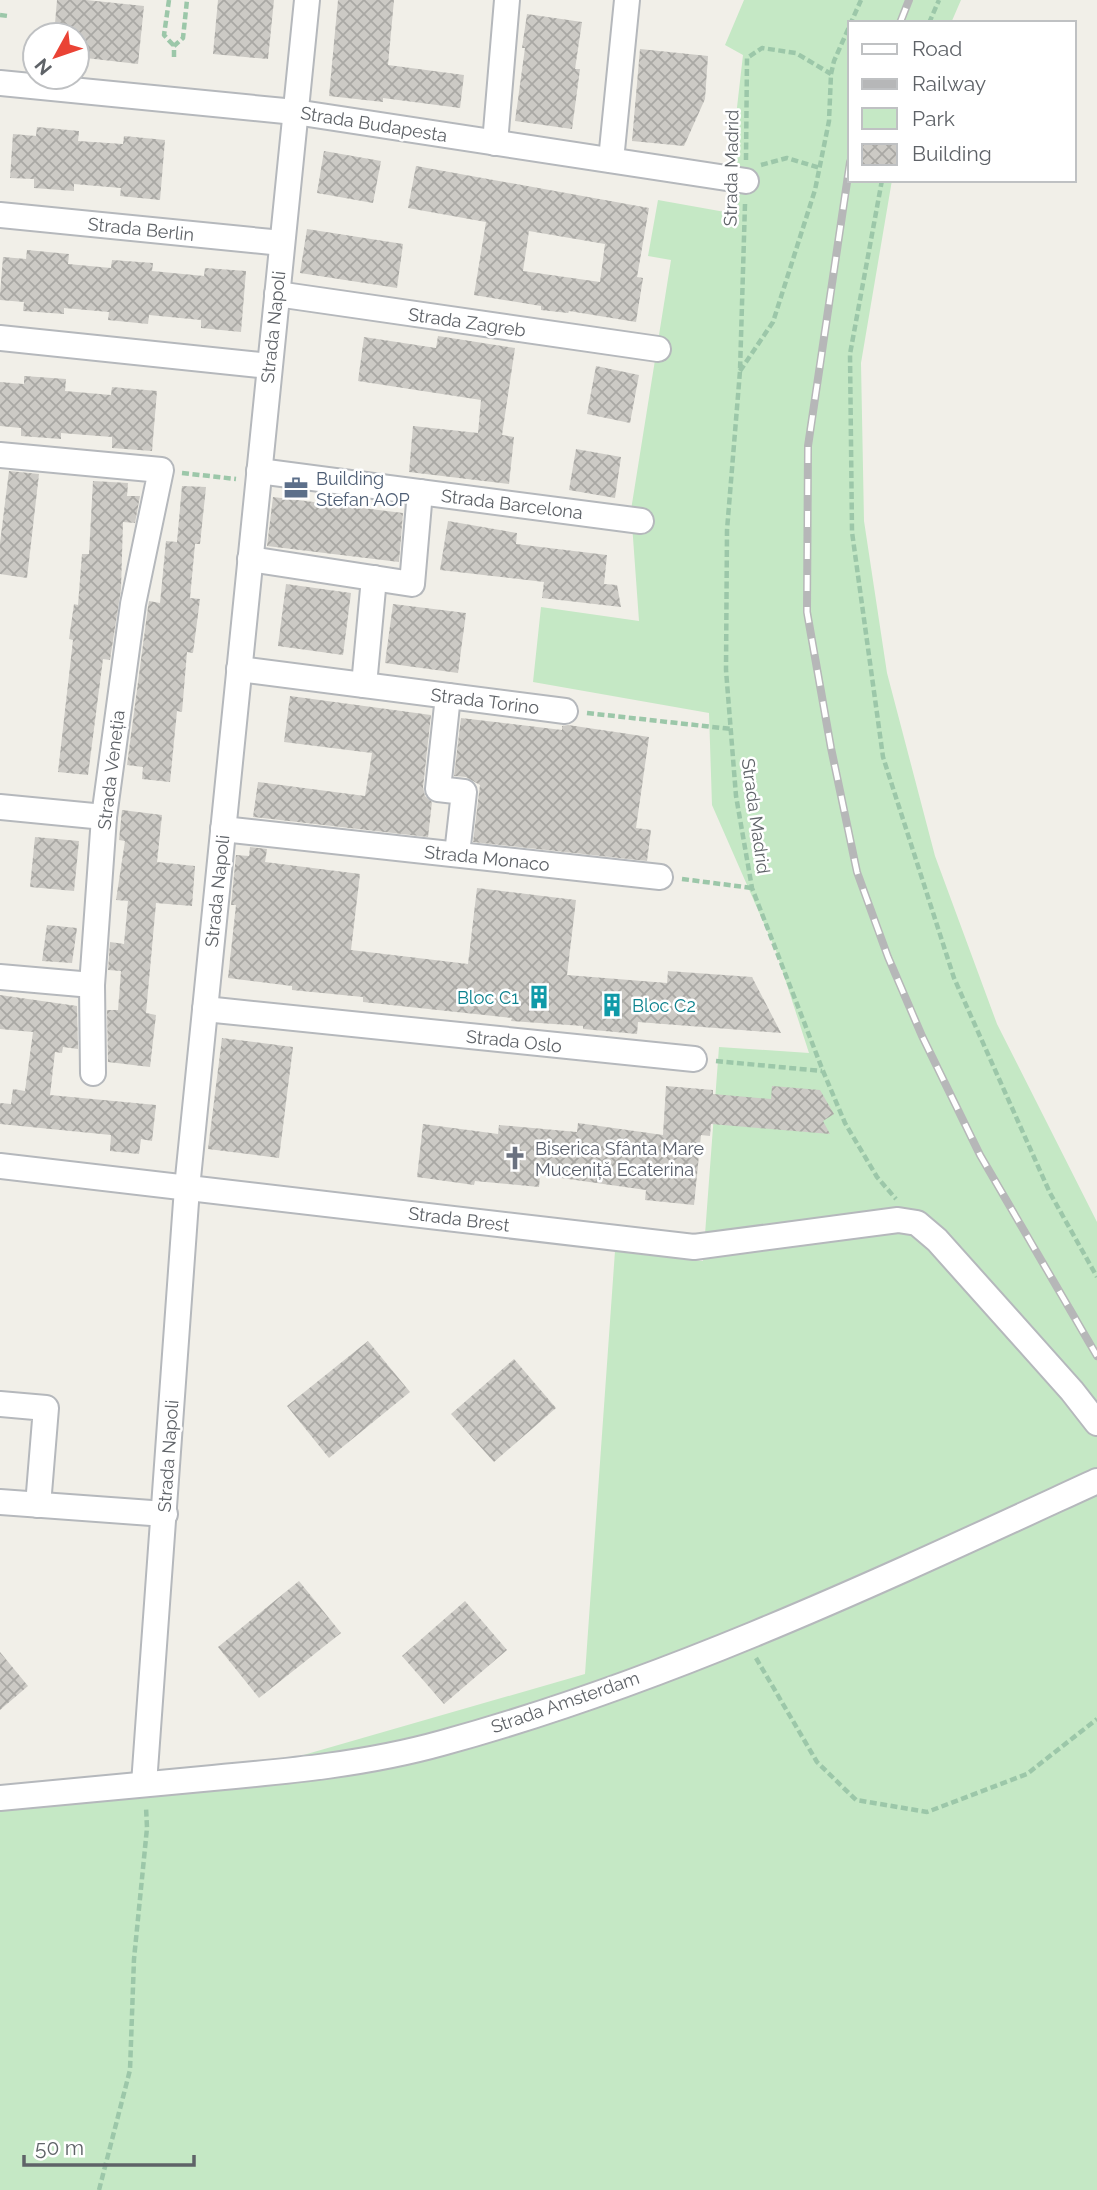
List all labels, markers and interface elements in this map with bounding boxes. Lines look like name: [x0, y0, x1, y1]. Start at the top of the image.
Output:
north arrow: [21, 21, 91, 91]
legend: [848, 21, 1076, 182]
text: Road: [912, 36, 962, 61]
text: N: [30, 54, 56, 80]
text: Railway: [912, 71, 986, 96]
street label: Strada Budapesta: [299, 102, 449, 146]
text: Park: [912, 106, 955, 131]
street label: Strada Madrid: [719, 110, 743, 226]
text: Building: [912, 141, 992, 166]
street label: Strada Berlin: [87, 213, 195, 245]
street label: Strada Napoli: [257, 270, 289, 384]
street label: Strada Zagreb: [407, 303, 527, 341]
place label: Building Stefan AOP: [316, 468, 410, 510]
office icon: Building Stefan AOP: [282, 474, 310, 502]
street label: Strada Barcelona: [440, 485, 584, 523]
street label: Strada Torino: [430, 684, 541, 718]
street label: Strada Veneția: [93, 709, 129, 831]
street label: Strada Madrid: [737, 757, 775, 875]
street label: Strada Napoli: [201, 834, 233, 948]
street label: Strada Monaco: [423, 841, 551, 875]
building icon: Bloc C1: [525, 983, 553, 1011]
place label: Bloc C1: [457, 987, 519, 1008]
building icon: Bloc C2: [598, 991, 626, 1019]
place label: Bloc C2: [632, 995, 696, 1016]
street label: Strada Oslo: [465, 1026, 563, 1057]
place label: Biserica Sfânta Mare Muceniță Ecaterina: [535, 1138, 705, 1180]
church icon: Biserica Sfânta Mare Muceniță Ecaterina: [501, 1144, 529, 1172]
street label: Strada Brest: [407, 1202, 511, 1236]
street label: Strada Napoli: [154, 1399, 182, 1513]
street label: Strada Amsterdam: [488, 1667, 642, 1737]
scale bar: [24, 2124, 194, 2168]
text: 50 m: [35, 2135, 84, 2160]

